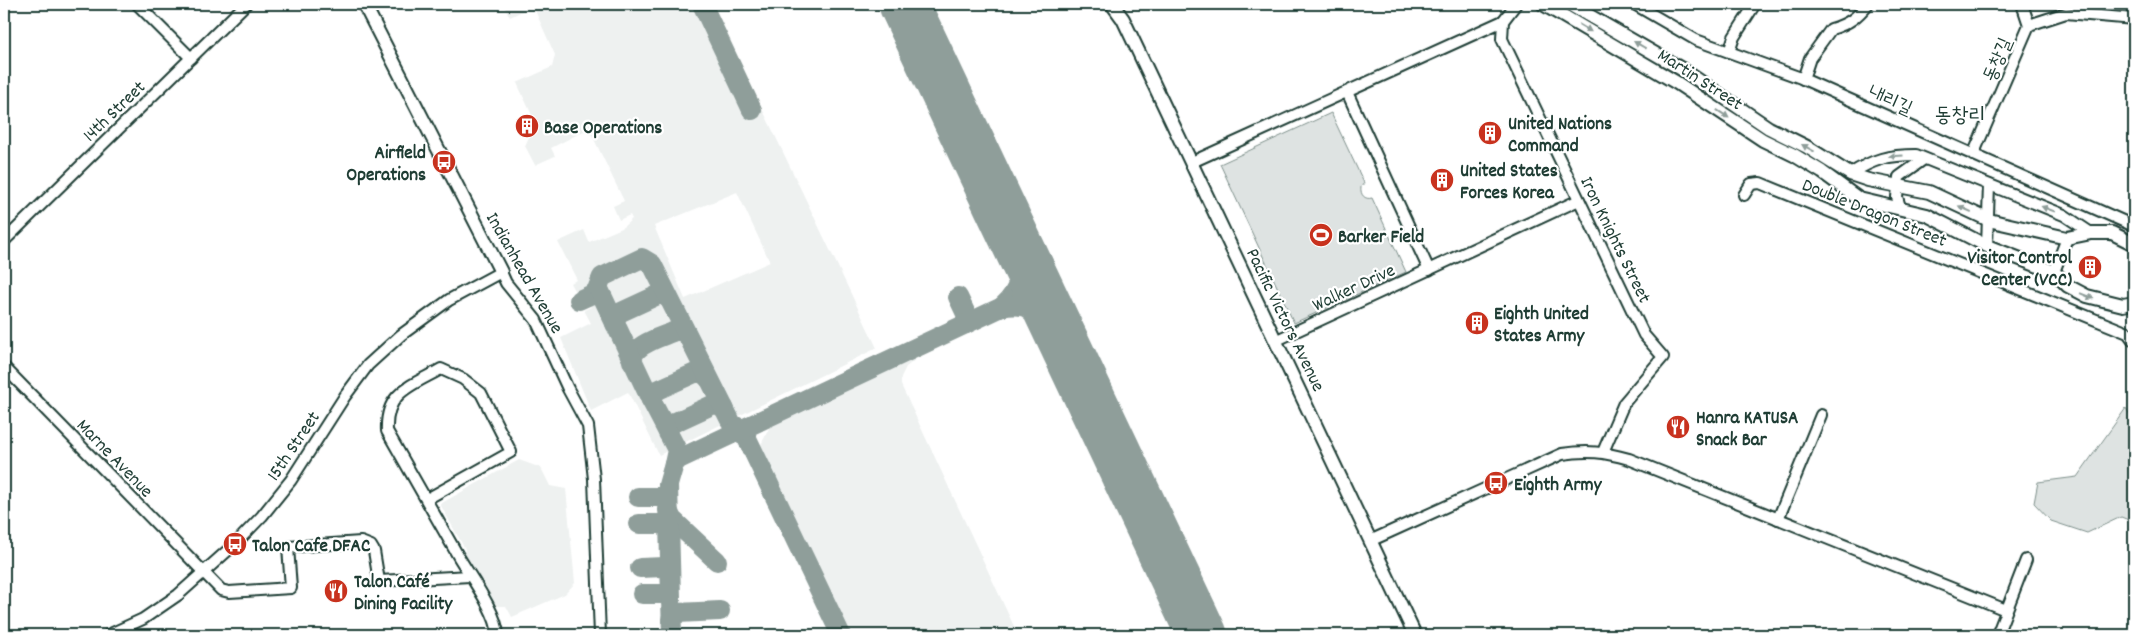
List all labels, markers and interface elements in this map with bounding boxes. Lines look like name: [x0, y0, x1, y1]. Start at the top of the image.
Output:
one-way arrow: [1579, 24, 1592, 33]
street label: 동창길: [1978, 34, 2021, 87]
one-way arrow: [1634, 40, 1647, 49]
street label: Martin Street: [1651, 43, 1747, 119]
street label: 14th Street: [78, 76, 153, 149]
street label: 내리길: [1863, 81, 1916, 124]
district label: 동창리: [1935, 102, 1985, 132]
one-way arrow: [1716, 109, 1730, 119]
place label: United Nations Command: [1508, 112, 1612, 161]
building icon: Base Operations: [514, 113, 540, 139]
place label: Base Operations: [544, 116, 662, 143]
building icon: United Nations Command: [1477, 120, 1503, 146]
place label: Airfield Operations: [346, 141, 426, 190]
one-way arrow: [1801, 144, 1816, 152]
bus stop icon: Airfield Operations: [431, 149, 457, 175]
one-way arrow: [1888, 152, 1904, 160]
place label: United States Forces Korea: [1460, 159, 1558, 208]
building icon: United States Forces Korea: [1429, 167, 1455, 193]
street label: Iron Knights Street: [1571, 173, 1656, 309]
street label: Double Dragon Street: [1797, 173, 1950, 256]
one-way arrow: [1958, 204, 1972, 212]
one-way arrow: [2041, 204, 2056, 212]
street label: Indianhead Avenue: [477, 208, 569, 339]
sports icon: Barker Field: [1308, 222, 1334, 248]
place label: Barker Field: [1338, 225, 1424, 252]
street label: Pacific Victors Avenue: [1237, 244, 1330, 397]
place label: Visitor Control Center (VCC): [1967, 246, 2072, 295]
building icon: Visitor Control Center (VCC): [2077, 254, 2103, 280]
street label: Walker Drive: [1309, 258, 1400, 320]
one-way arrow: [2080, 292, 2094, 300]
place label: Eighth United States Army: [1494, 302, 1589, 351]
building icon: Eighth United States Army: [1464, 310, 1490, 336]
place label: Hanra KATUSA Snack Bar: [1696, 406, 1798, 455]
street label: 15th Street: [262, 407, 328, 487]
street label: Marne Avenue: [69, 414, 158, 505]
restaurant icon: Hanra KATUSA Snack Bar: [1665, 414, 1691, 440]
bus stop icon: Eighth Army: [1483, 470, 1509, 496]
place label: Eighth Army: [1514, 473, 1603, 500]
bus stop icon: Talon Cafe DFAC: [222, 531, 248, 557]
place label: Talon Cafe DFAC: [252, 534, 371, 561]
place label: Talon Café Dining Facility: [354, 570, 453, 619]
restaurant icon: Talon Café Dining Facility: [323, 578, 349, 604]

